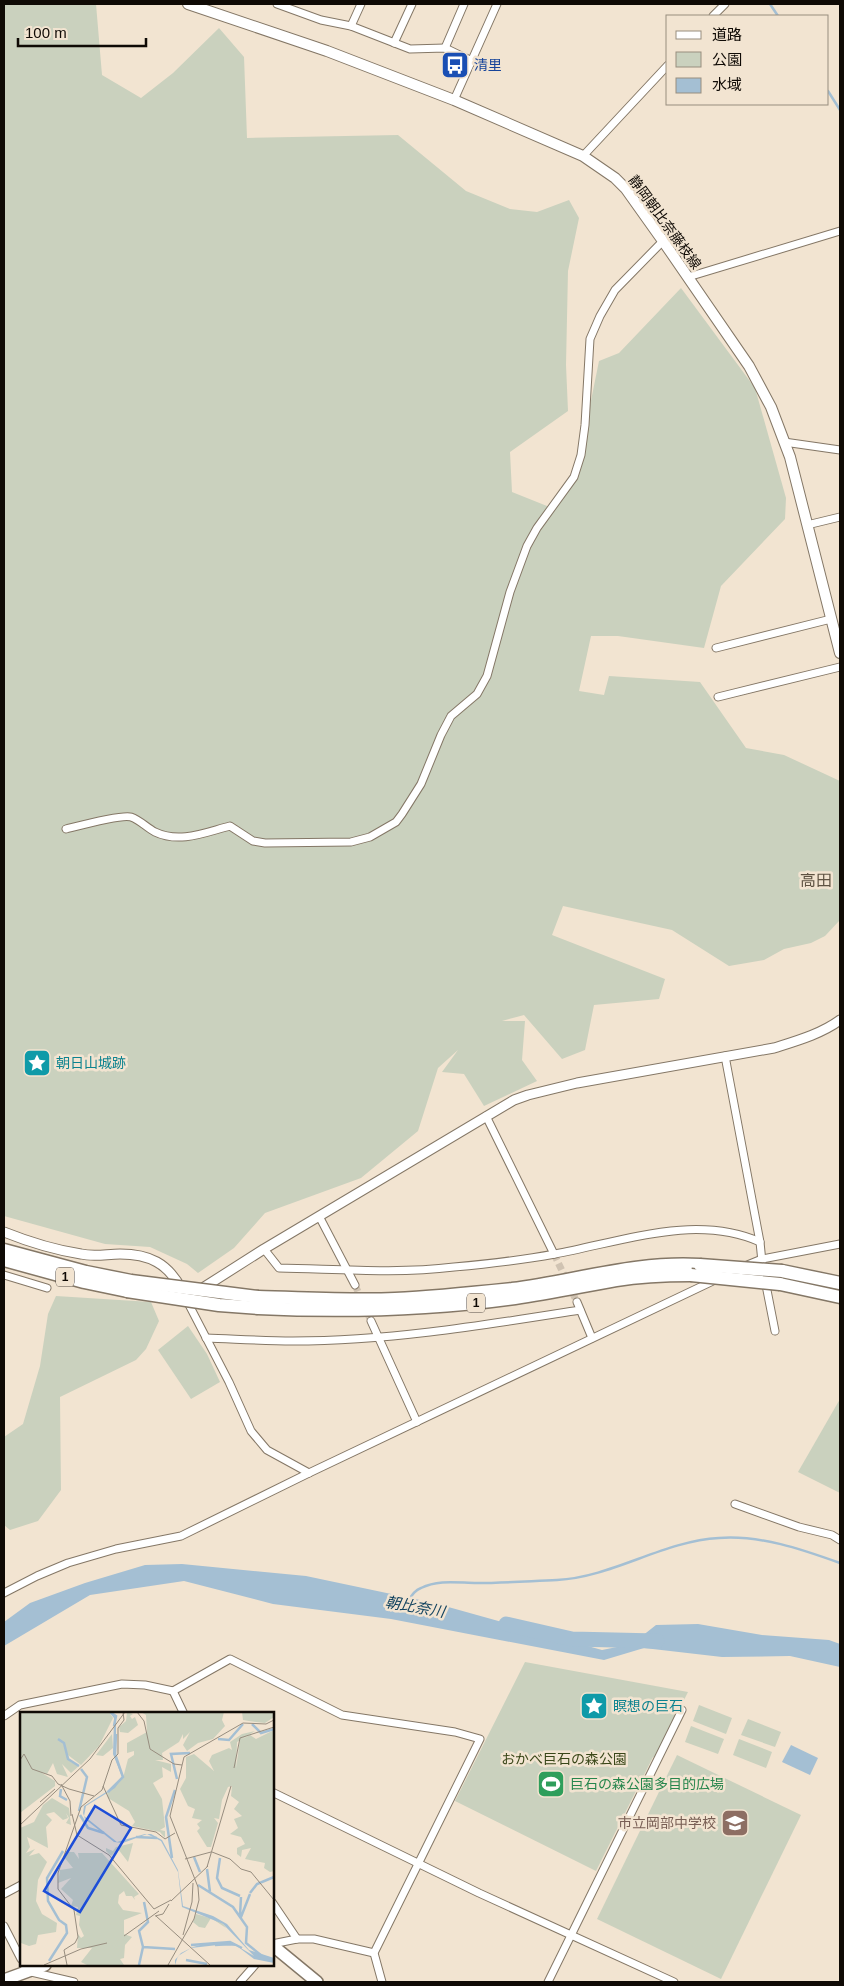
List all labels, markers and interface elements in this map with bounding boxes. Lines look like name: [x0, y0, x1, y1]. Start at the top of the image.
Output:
scale bar: [18, 15, 145, 47]
legend: [666, 15, 829, 105]
text: 100 m: [25, 24, 67, 41]
text: 道路: [712, 26, 742, 43]
bus stop icon: 清里: [440, 50, 470, 80]
text: 公園: [712, 51, 742, 68]
place label: 清里: [474, 57, 502, 73]
text: 水域: [712, 76, 742, 93]
street label: 静岡朝比奈藤枝線: [626, 172, 704, 272]
district label: 高田: [800, 872, 832, 889]
place icon: 朝日山城跡: [22, 1048, 52, 1078]
place label: 朝日山城跡: [56, 1055, 126, 1071]
road number: 1: [56, 1268, 74, 1286]
road number: 1: [467, 1294, 485, 1312]
water label: 朝比奈川: [384, 1593, 448, 1620]
place icon: 瞑想の巨石: [579, 1691, 609, 1721]
place label: 瞑想の巨石: [613, 1698, 683, 1714]
inset map: [20, 1712, 274, 1966]
park label: おかべ巨石の森公園: [501, 1751, 627, 1767]
sports icon: 巨石の森公園多目的広場: [536, 1769, 566, 1799]
place label: 巨石の森公園多目的広場: [570, 1776, 724, 1792]
school or university icon: 市立岡部中学校: [720, 1808, 750, 1838]
place label: 市立岡部中学校: [618, 1815, 716, 1831]

